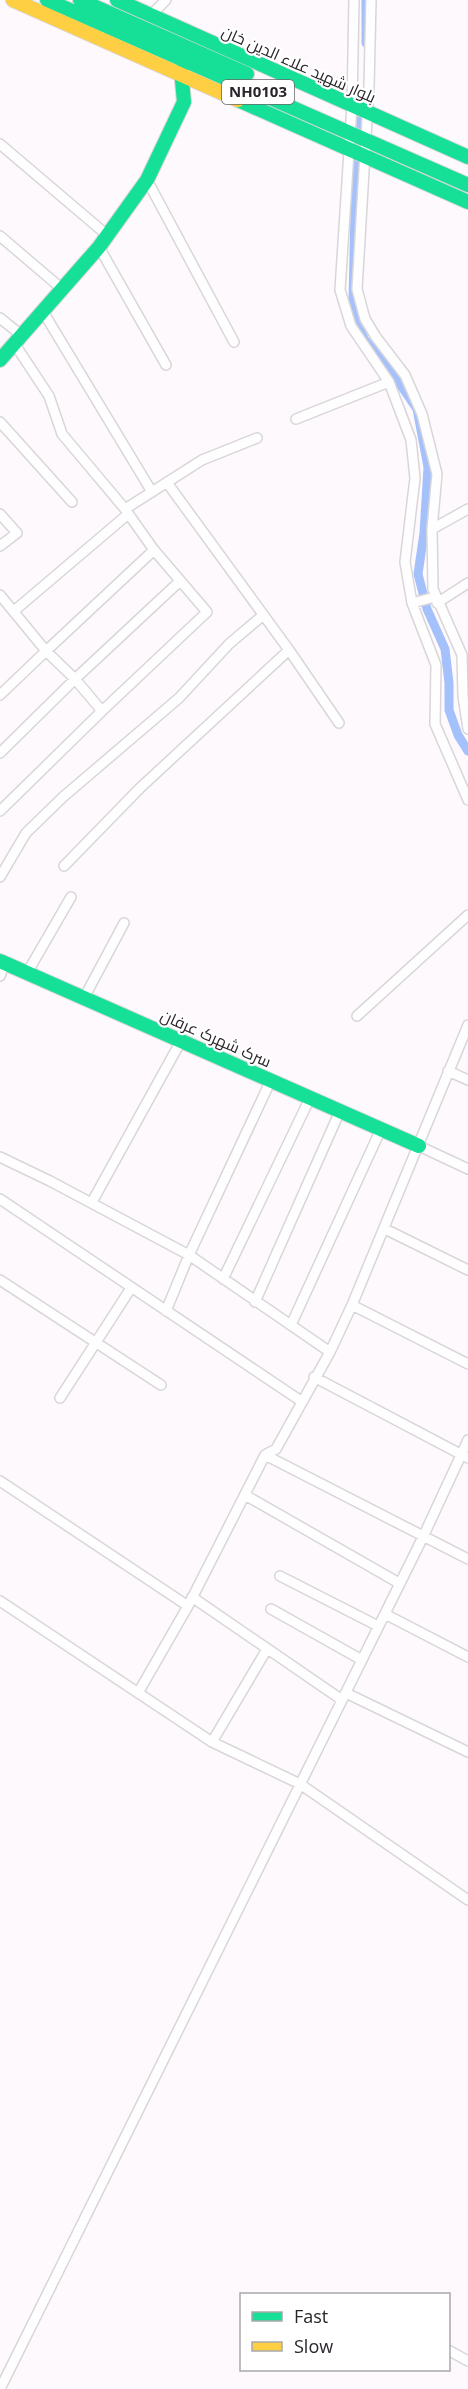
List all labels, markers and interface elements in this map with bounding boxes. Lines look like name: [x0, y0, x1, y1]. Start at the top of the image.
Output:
street label: بلوار شهید علاء الدین خان: [218, 20, 380, 108]
road number: NH0103: [222, 80, 294, 104]
street label: سرک شهرک عرفان: [157, 1004, 275, 1072]
legend: [240, 2293, 450, 2371]
text: Fast: [294, 2304, 328, 2328]
text: Slow: [294, 2334, 333, 2358]

